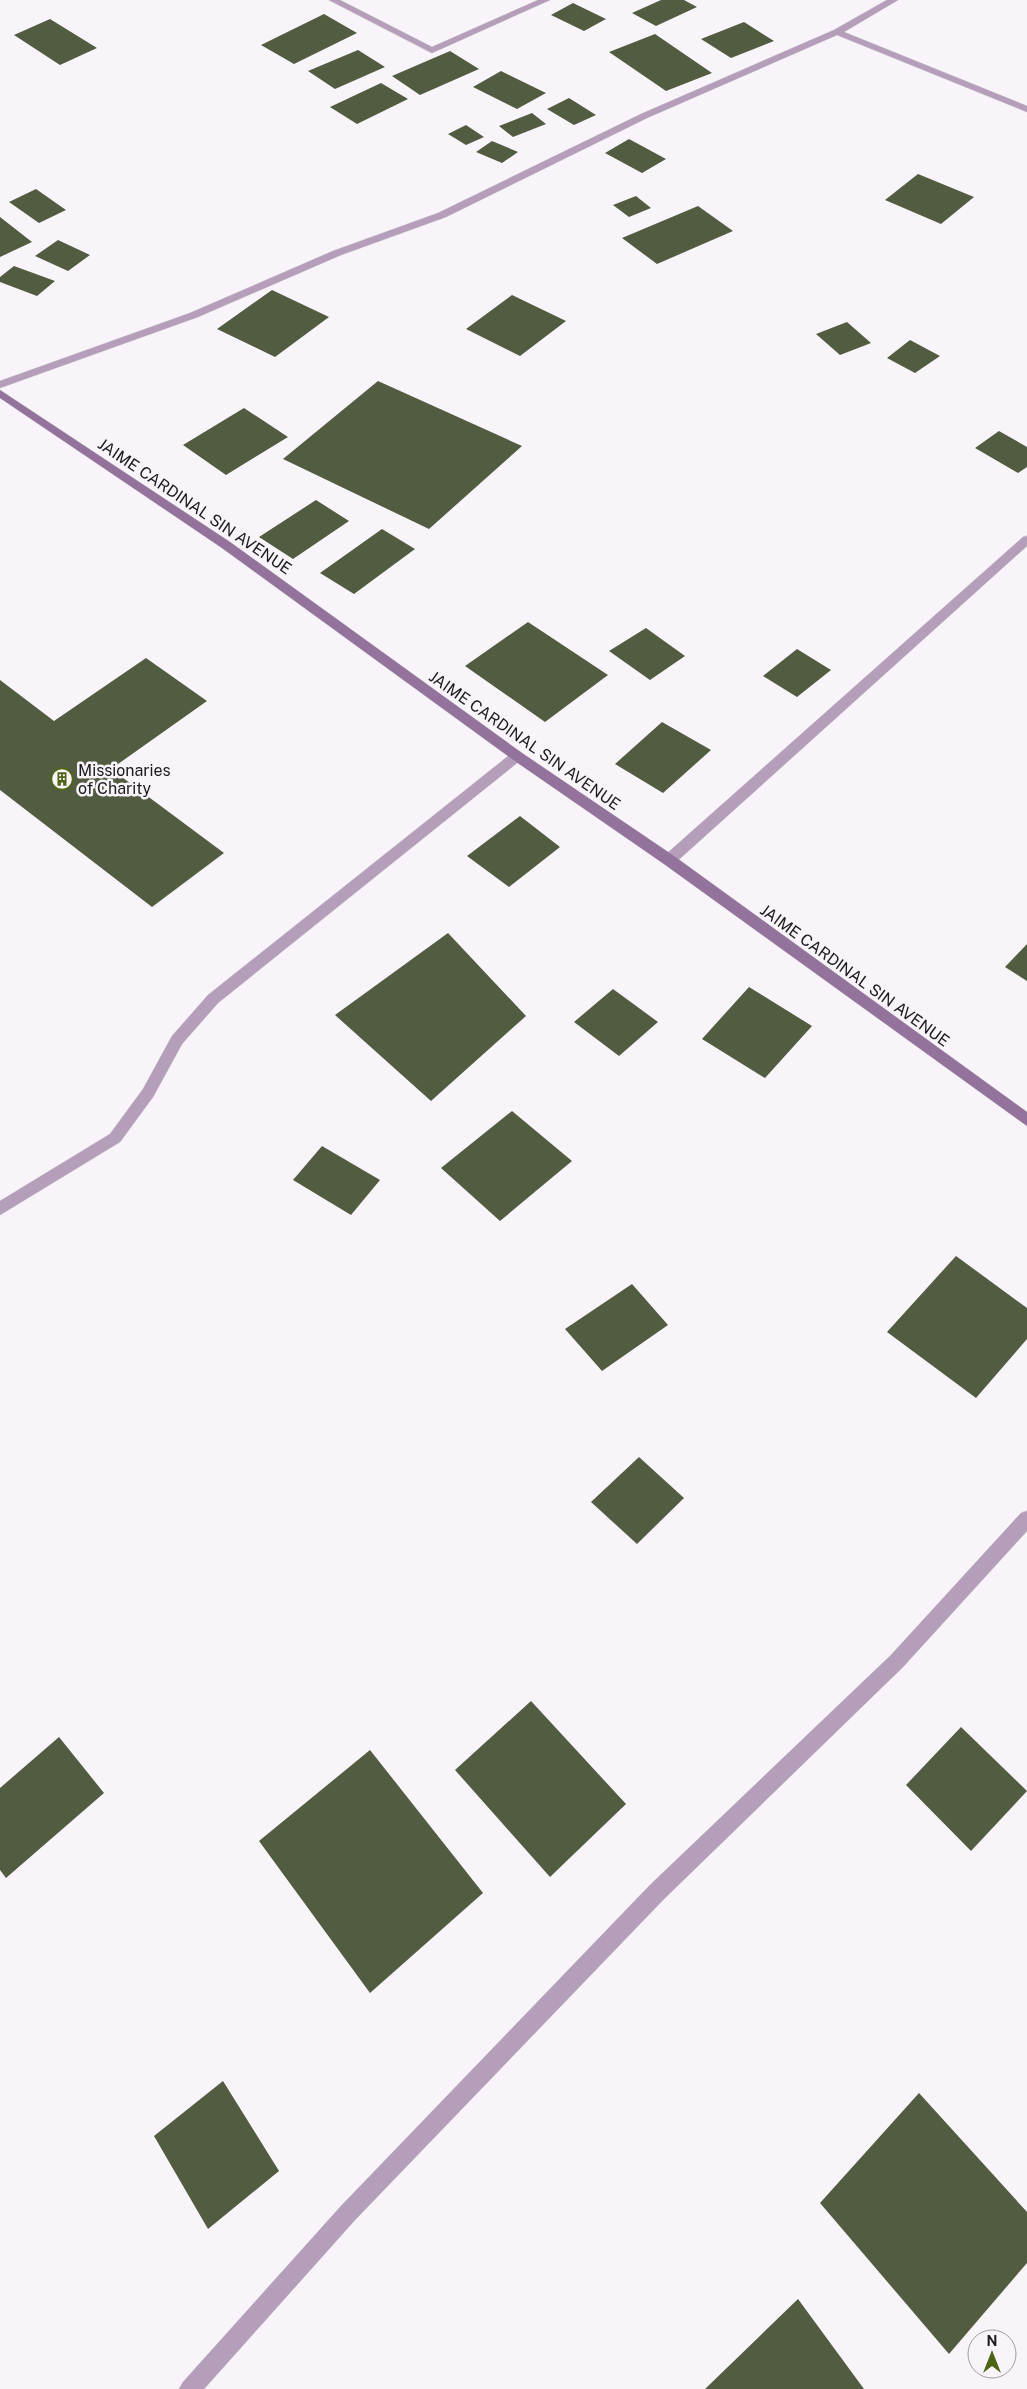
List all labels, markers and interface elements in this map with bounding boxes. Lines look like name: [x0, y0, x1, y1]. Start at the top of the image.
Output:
street label: JAIME CARDINAL SIN AVENUE: [94, 434, 295, 578]
street label: JAIME CARDINAL SIN AVENUE: [425, 667, 624, 814]
place label: Missionaries of Charity: [78, 761, 171, 798]
building icon: Missionaries of Charity: [50, 767, 74, 791]
street label: JAIME CARDINAL SIN AVENUE: [756, 900, 953, 1050]
north arrow: [967, 2329, 1017, 2379]
text: N: [987, 2333, 997, 2349]

